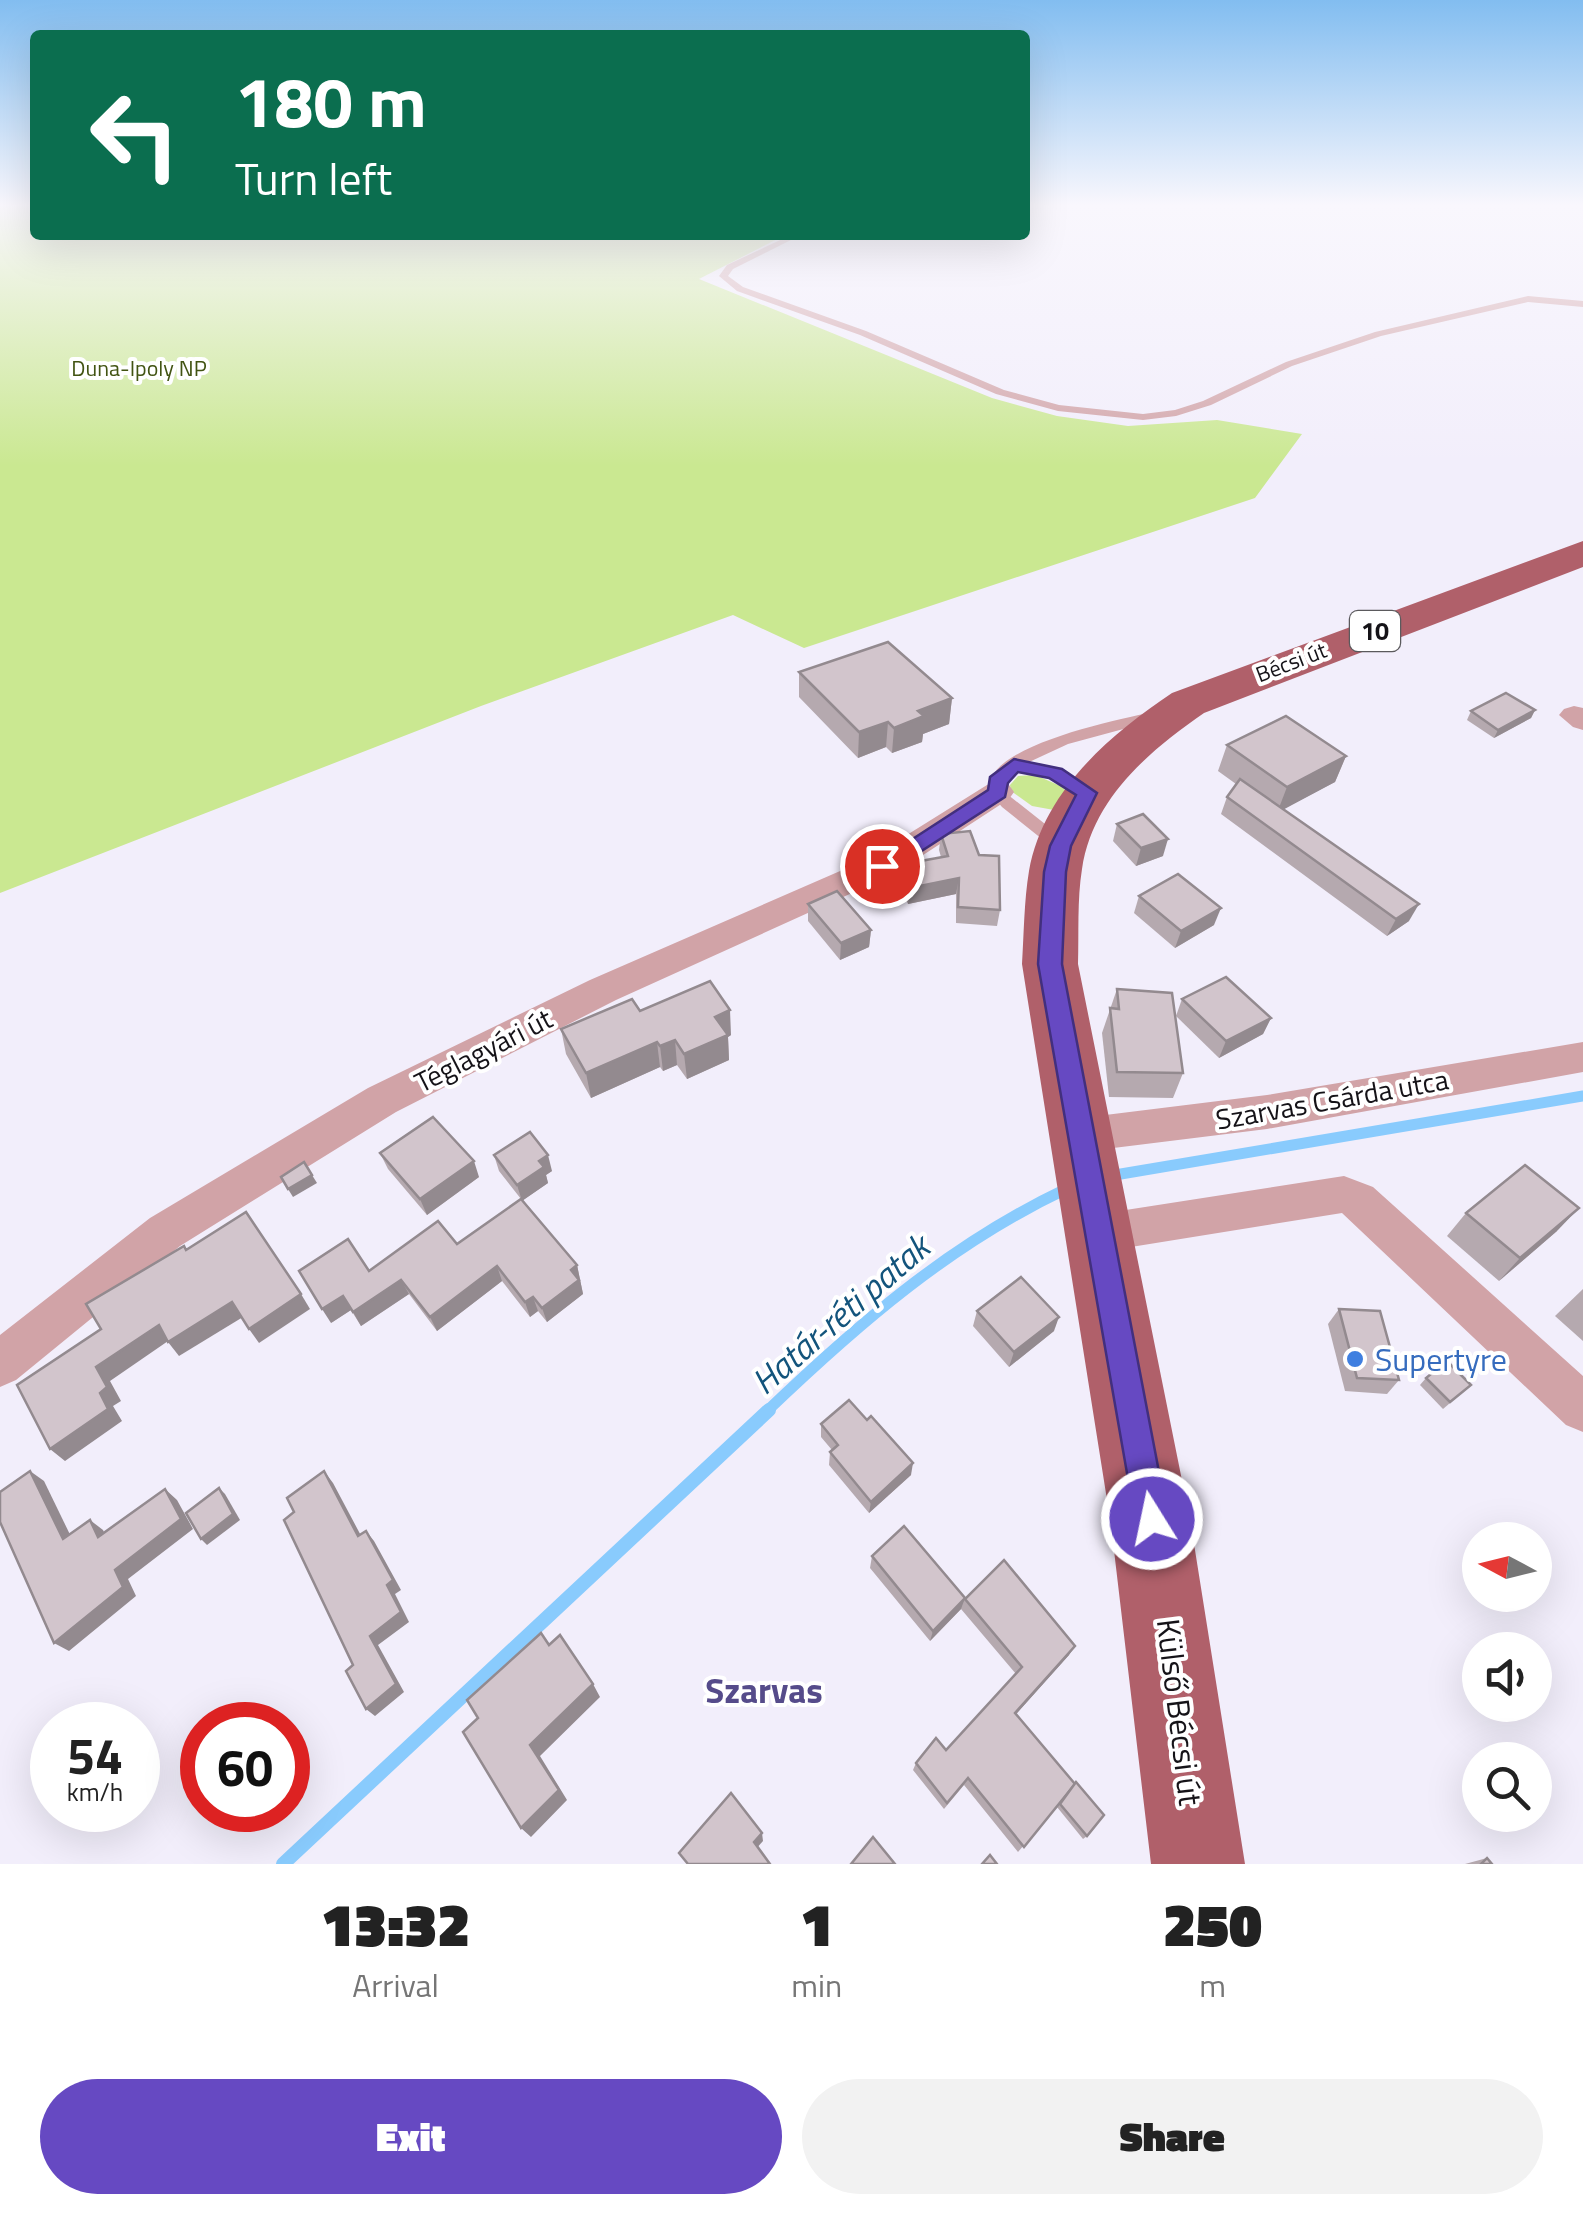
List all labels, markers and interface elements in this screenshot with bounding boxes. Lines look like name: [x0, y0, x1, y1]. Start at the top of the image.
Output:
text: 180 m: [235, 48, 427, 154]
icon: left: [70, 70, 200, 200]
text: Turn left: [235, 144, 392, 212]
park label: Duna-Ipoly NP: [71, 351, 207, 385]
road number: 10: [1350, 611, 1400, 651]
street label: Bécsi út: [1251, 633, 1332, 691]
pin: [840, 824, 925, 909]
icon: arrive: [855, 839, 910, 894]
street label: Téglagyári út: [407, 997, 560, 1103]
street label: Szarvas Csárda utca: [1212, 1057, 1452, 1141]
water label: Határ-réti patak: [739, 1219, 944, 1407]
place label: Supertyre: [1375, 1335, 1507, 1383]
marker: Supertyre: [1344, 1348, 1366, 1370]
position arrow: [1100, 1467, 1204, 1571]
north arrow: [1462, 1522, 1552, 1612]
map controls: [1462, 1522, 1552, 1832]
street label: Külső Bécsi út: [1145, 1616, 1215, 1808]
button: sound: [1462, 1632, 1552, 1722]
district label: Szarvas: [705, 1663, 823, 1717]
speed limit sign: 60: [180, 1702, 310, 1832]
text: 54: [67, 1717, 123, 1793]
button: search: [1462, 1742, 1552, 1832]
text: km/h: [67, 1773, 123, 1811]
text: 13:32: [321, 1878, 470, 1969]
text: 1: [800, 1878, 833, 1969]
text: 250: [1163, 1878, 1262, 1969]
text: Arrival: [352, 1961, 439, 2009]
text: min: [791, 1961, 842, 2009]
text: m: [1199, 1961, 1226, 2009]
button: Exit: [40, 2079, 782, 2194]
button: Share: [802, 2079, 1543, 2194]

